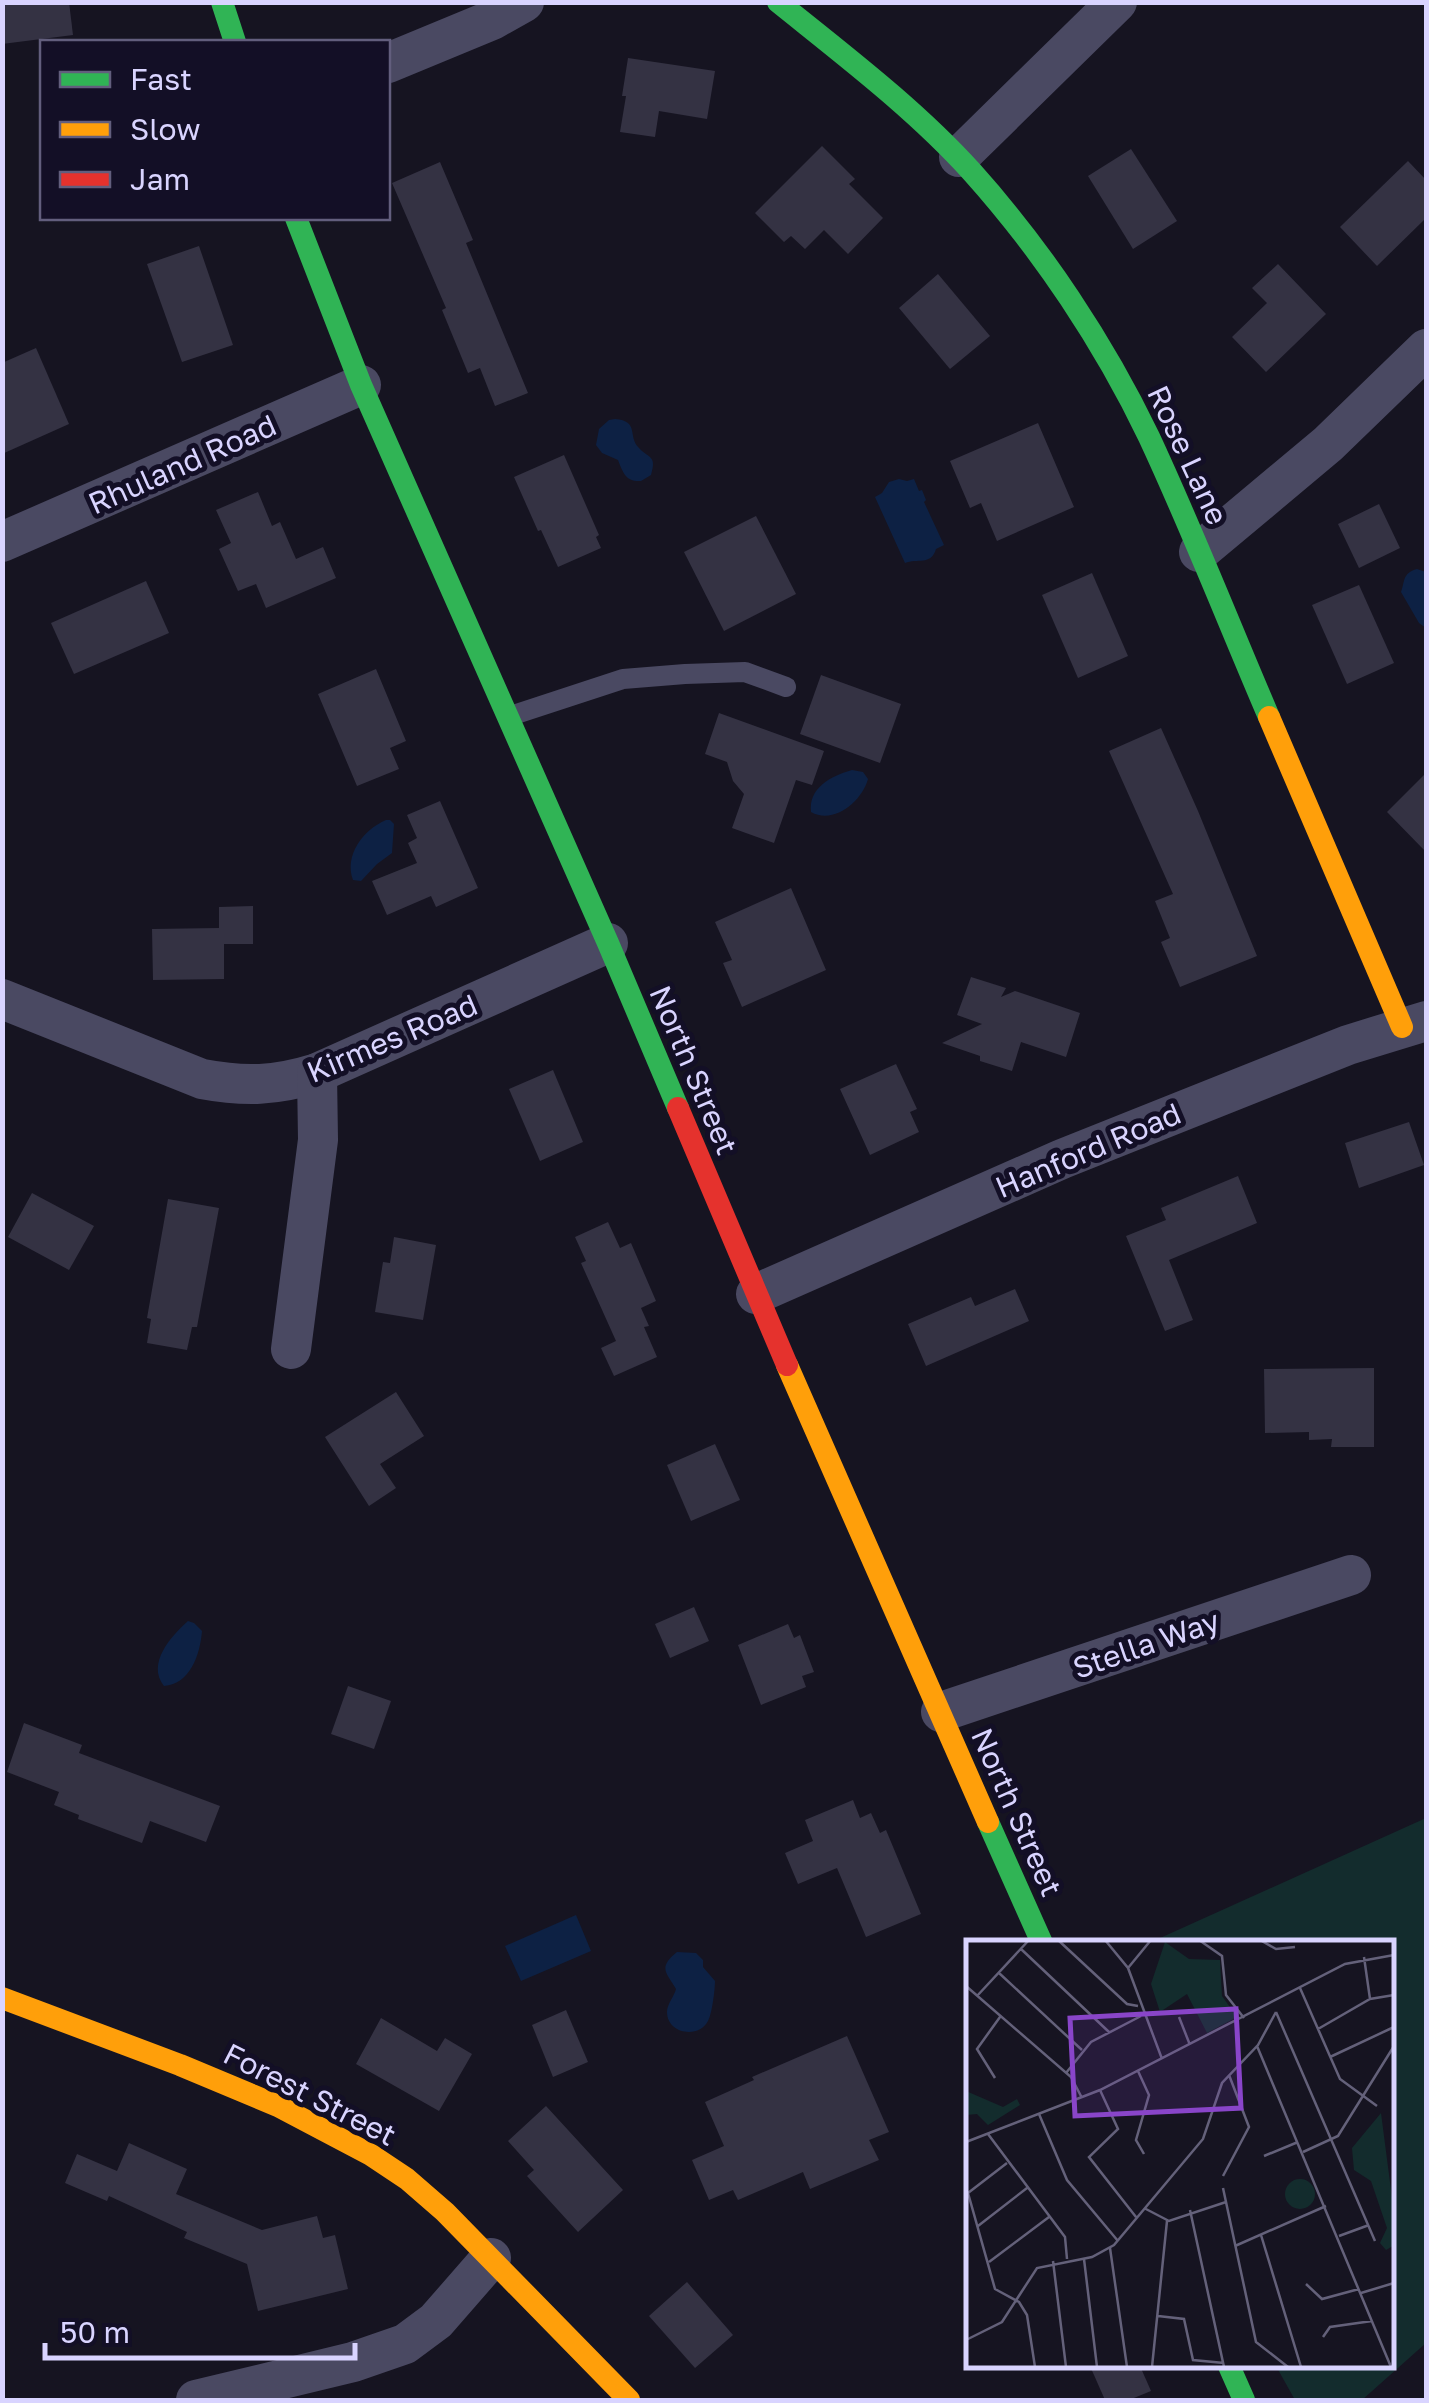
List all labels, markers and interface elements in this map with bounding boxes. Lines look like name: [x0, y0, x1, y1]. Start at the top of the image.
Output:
legend: [40, 40, 390, 220]
text: Fast: [130, 61, 192, 97]
text: Slow: [130, 111, 201, 147]
text: Jam: [130, 161, 190, 197]
street label: Rose Lane: [1140, 380, 1236, 530]
street label: Rhuland Road: [83, 407, 281, 521]
street label: North Street: [642, 980, 746, 1160]
street label: Kirmes Road: [302, 986, 482, 1090]
street label: Hanford Road: [990, 1095, 1186, 1205]
street label: Stella Way: [1068, 1602, 1224, 1686]
street label: North Street: [964, 1723, 1070, 1901]
inset map: [966, 1940, 1394, 2368]
street label: Forest Street: [218, 2035, 402, 2153]
scale bar: [45, 2298, 355, 2360]
text: 50 m: [60, 2314, 130, 2350]

